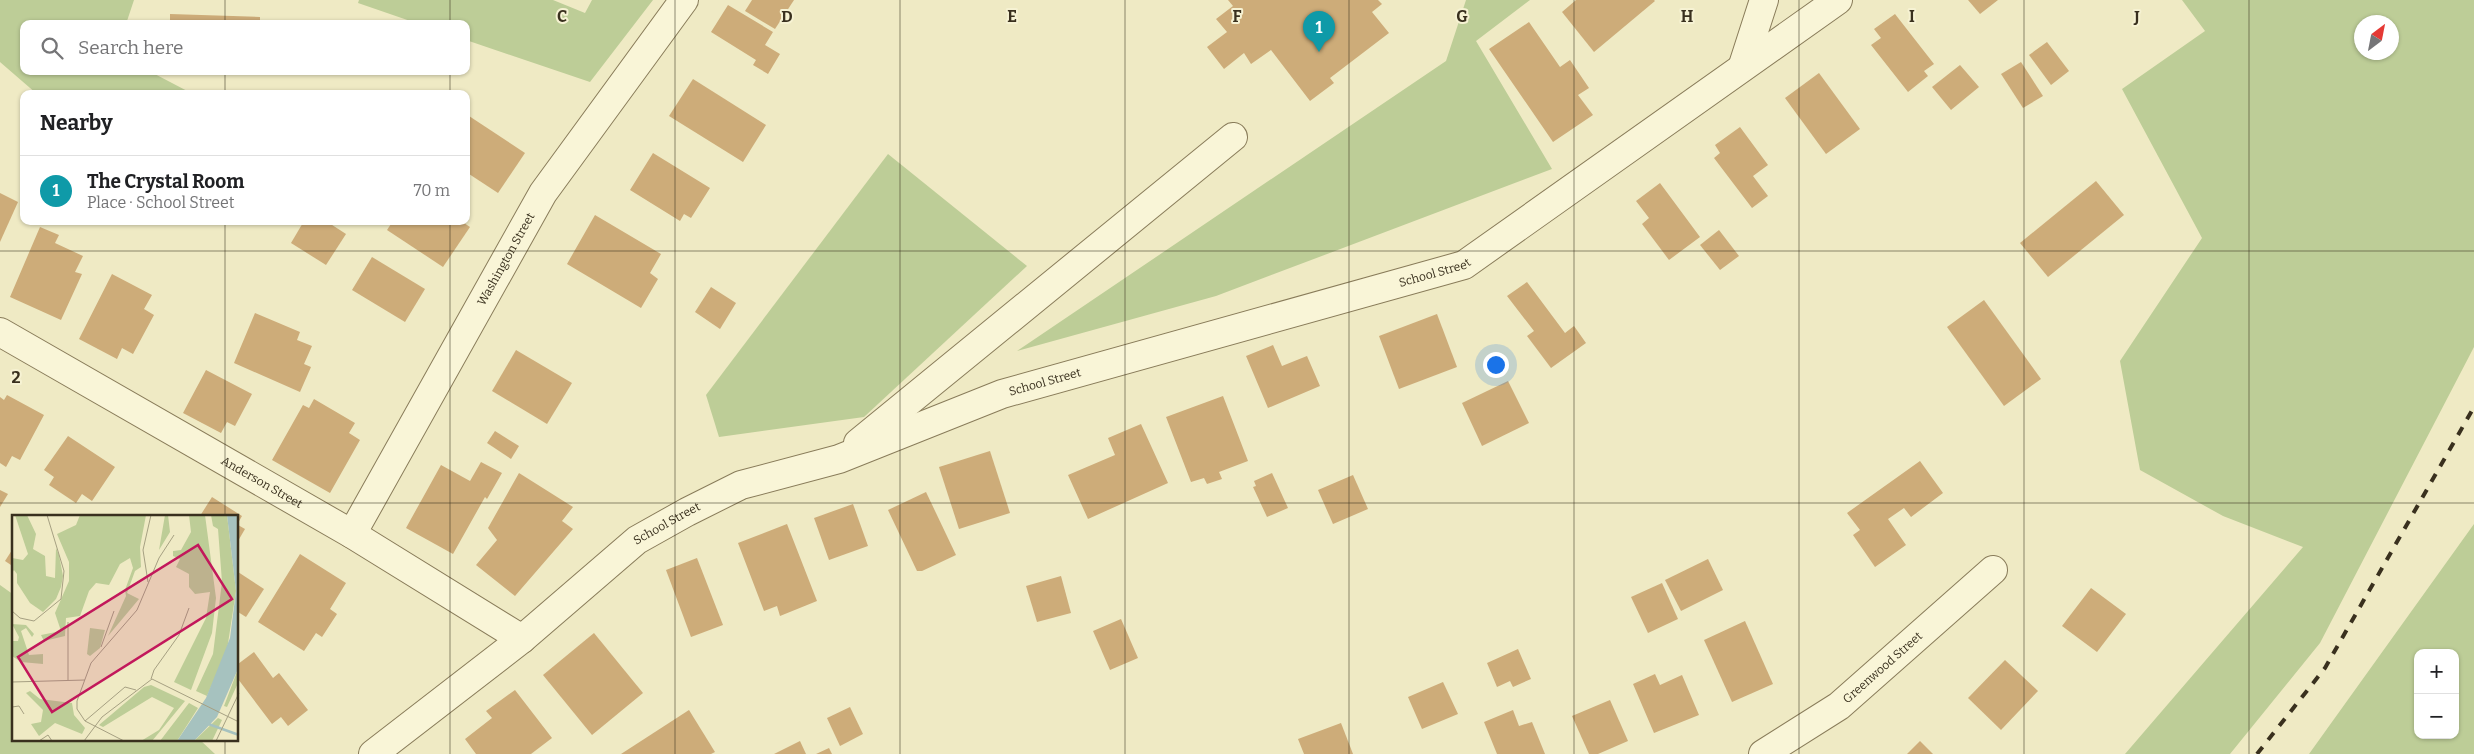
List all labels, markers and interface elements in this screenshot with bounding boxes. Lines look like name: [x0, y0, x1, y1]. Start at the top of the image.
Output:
text: C: [557, 7, 567, 26]
text: D: [781, 7, 793, 26]
text: E: [1007, 7, 1017, 26]
text: F: [1233, 7, 1242, 26]
text: G: [1456, 7, 1468, 26]
text: H: [1681, 7, 1694, 26]
text: I: [1909, 7, 1915, 26]
text: J: [2133, 7, 2140, 26]
pin: 1: [1303, 11, 1335, 52]
north arrow: [2354, 15, 2399, 60]
search box: [20, 20, 470, 75]
icon: search: [38, 34, 66, 62]
text: Search here: [78, 36, 183, 59]
text: Nearby: [40, 110, 113, 136]
text: The Crystal Room: [87, 170, 244, 193]
text: 1: [53, 181, 59, 200]
text: 70 m: [414, 181, 450, 200]
text: Place · School Street: [87, 193, 235, 212]
street label: Washington Street: [474, 210, 538, 308]
street label: School Street: [1397, 255, 1474, 290]
your location: [1483, 352, 1509, 378]
street label: School Street: [1007, 365, 1083, 399]
text: 2: [11, 368, 21, 387]
street label: Anderson Street: [219, 454, 306, 511]
street label: School Street: [631, 499, 703, 548]
inset map: [12, 515, 239, 742]
street label: Greenwood Street: [1840, 628, 1926, 706]
map controls: [2414, 649, 2459, 739]
button: +: [2414, 649, 2459, 694]
button: −: [2414, 694, 2459, 739]

